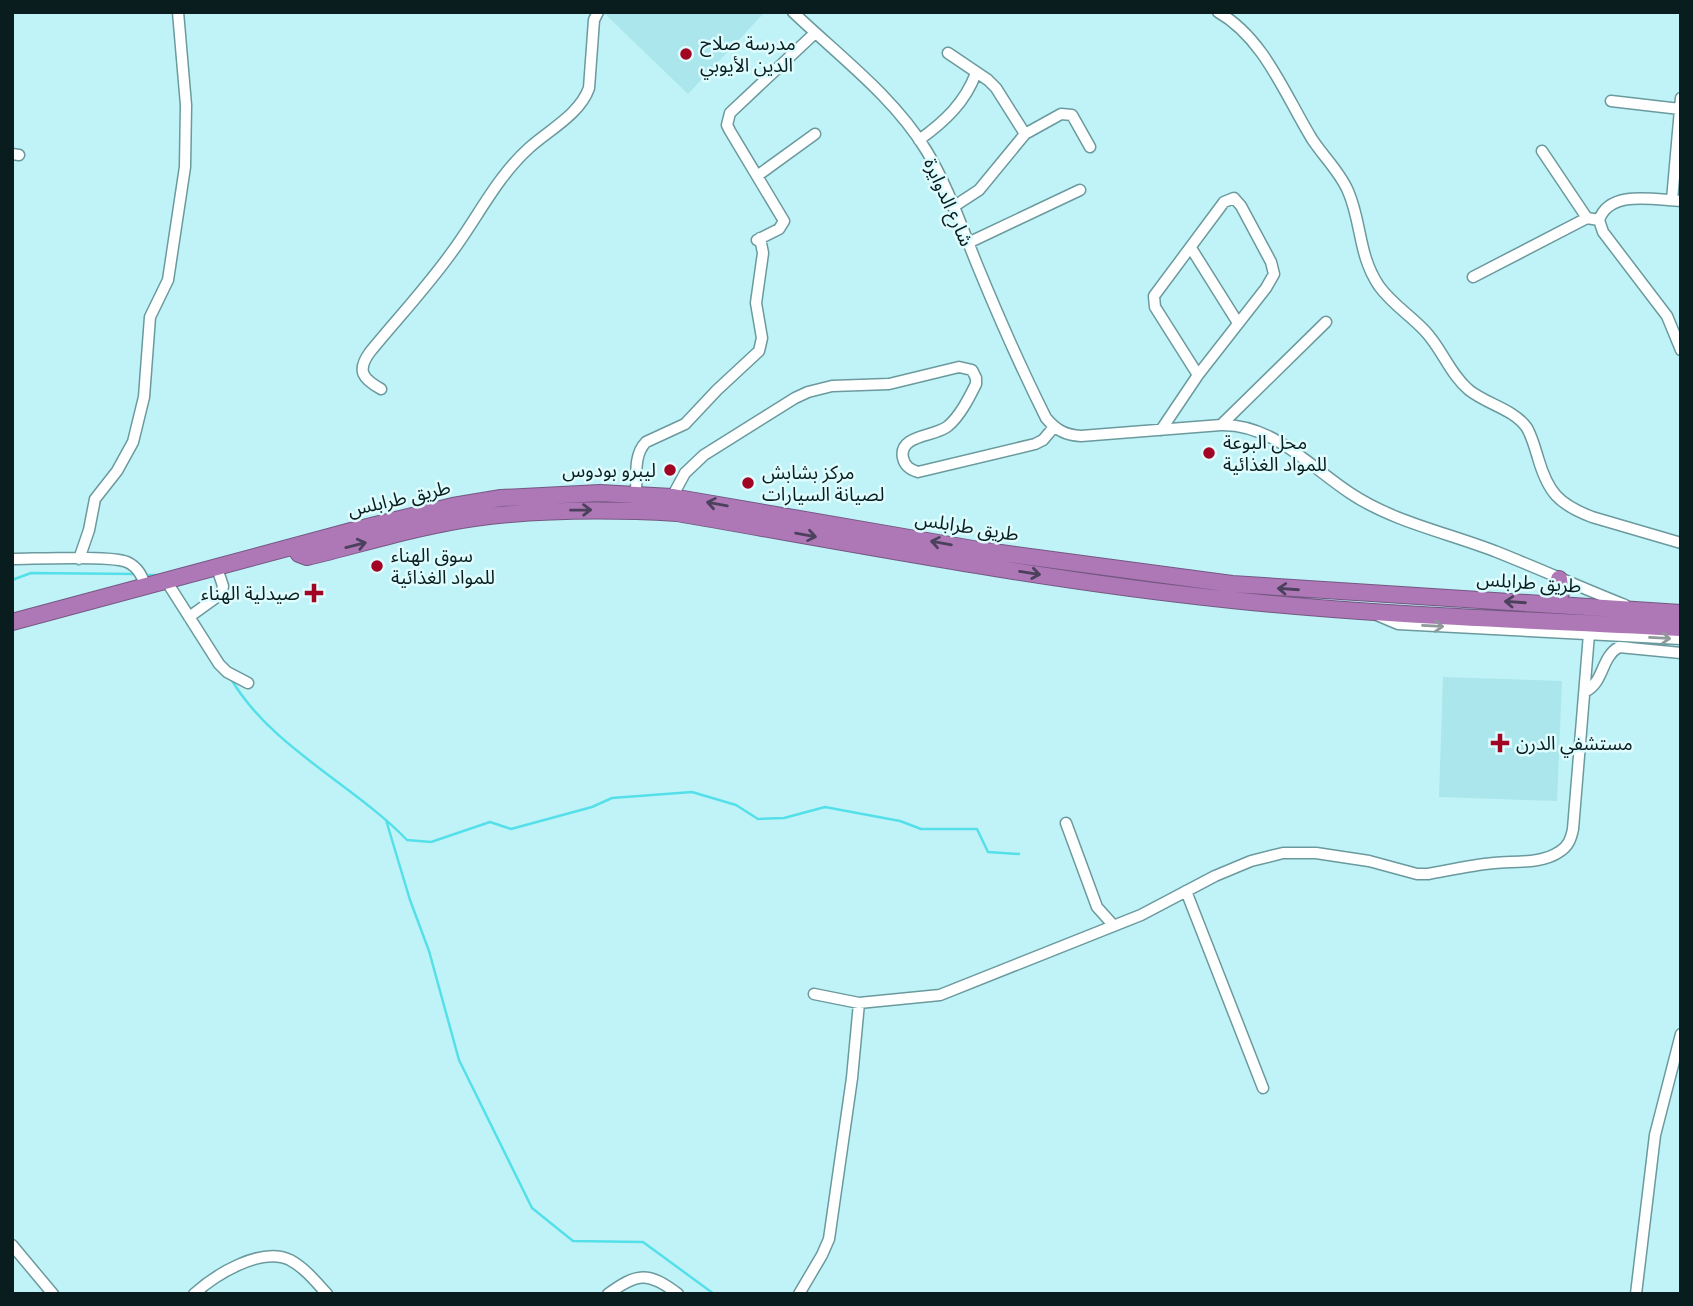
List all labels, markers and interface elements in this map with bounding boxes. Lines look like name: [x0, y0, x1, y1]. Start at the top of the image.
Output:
place label: مدرسة صلاح الدين الأيوبي: [700, 33, 796, 80]
marker: مدرسة صلاح الدين الأيوبي: [678, 46, 694, 62]
street label: شارع الدوايرة: [917, 155, 977, 251]
place label: محل البوعة للمواد الغذائية: [1223, 432, 1327, 478]
marker: محل البوعة للمواد الغذائية: [1201, 445, 1217, 461]
place label: ليبرو بودوس: [562, 460, 656, 484]
marker: ليبرو بودوس: [662, 462, 678, 478]
place label: مركز بشابش لصيانة السيارات: [762, 462, 885, 508]
marker: مركز بشابش لصيانة السيارات: [740, 475, 756, 491]
street label: طريق طرابلس: [346, 476, 453, 523]
one-way arrow: [706, 497, 729, 510]
one-way arrow: [569, 503, 592, 517]
street label: طريق طرابلس: [913, 508, 1020, 548]
one-way arrow: [794, 529, 817, 542]
one-way arrow: [930, 536, 953, 550]
one-way arrow: [345, 538, 367, 551]
place label: سوق الهناء للمواد الغذائية: [391, 545, 495, 591]
marker: سوق الهناء للمواد الغذائية: [369, 558, 385, 574]
one-way arrow: [1018, 567, 1041, 580]
street label: طريق طرابلس: [1476, 568, 1582, 600]
one-way arrow: [1277, 582, 1300, 595]
place label: صيدلية الهناء: [201, 583, 300, 607]
marker: صيدلية الهناء: [306, 585, 322, 601]
one-way arrow: [1504, 596, 1527, 609]
one-way arrow: [1421, 619, 1444, 632]
one-way arrow: [1648, 632, 1671, 645]
marker: مستشفي الدرن: [1490, 733, 1510, 753]
place label: مستشفي الدرن: [1516, 733, 1633, 758]

